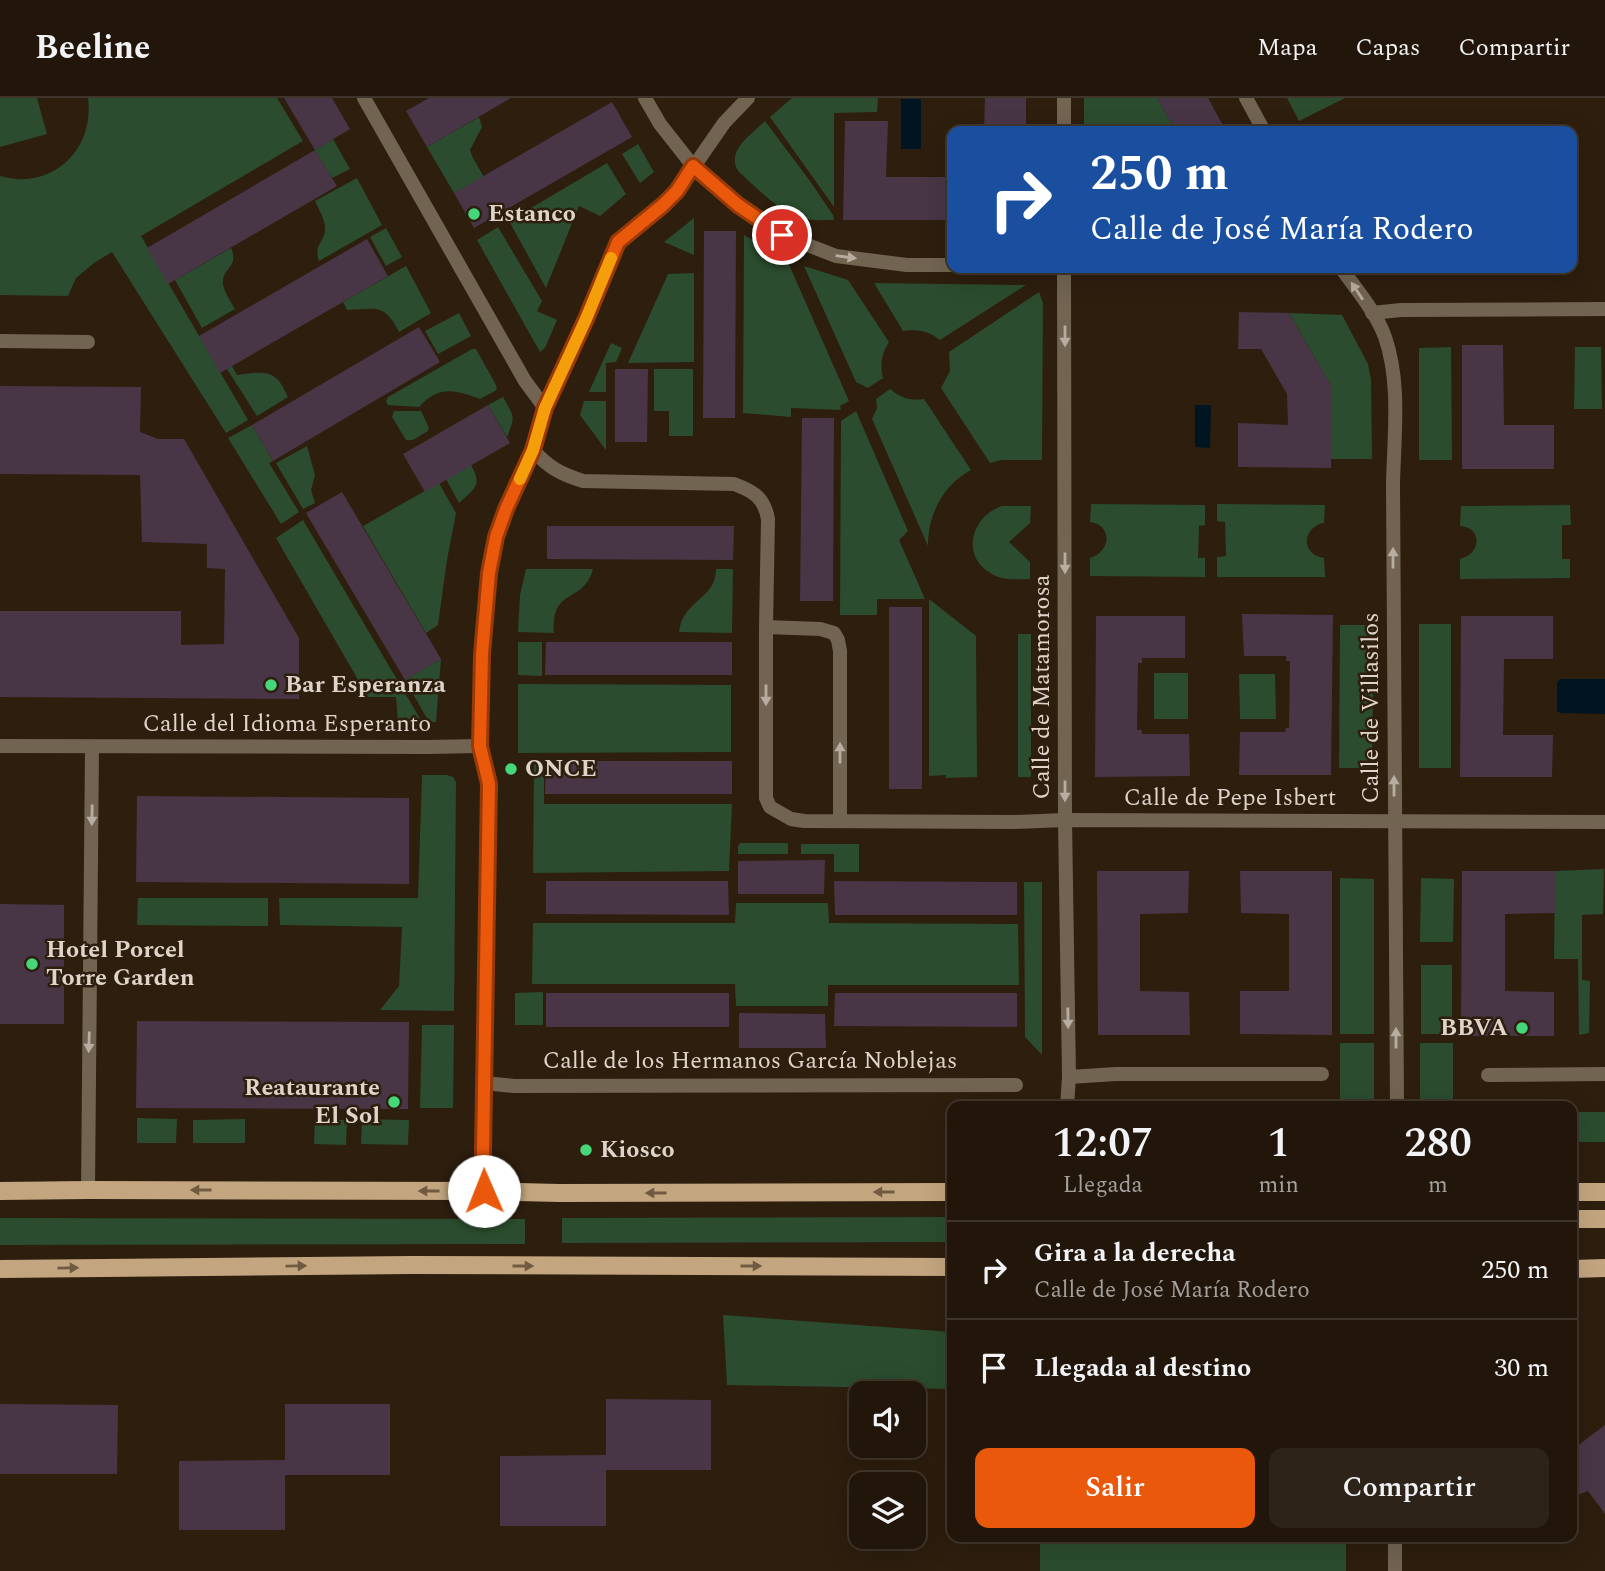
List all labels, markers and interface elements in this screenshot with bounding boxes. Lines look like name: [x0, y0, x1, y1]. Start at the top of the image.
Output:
text: Beeline: [35, 23, 150, 73]
text: Mapa: [1257, 30, 1317, 66]
text: Capas: [1355, 30, 1420, 66]
text: Compartir: [1458, 30, 1570, 66]
text: 250 m: [1090, 137, 1229, 212]
icon: right: [975, 154, 1066, 245]
place label: Estanco: [488, 196, 576, 232]
pin: [752, 205, 812, 265]
text: Calle de José María Rodero: [1090, 205, 1474, 254]
marker: Estanco: [466, 206, 482, 222]
icon: arrive: [763, 216, 801, 254]
one-way arrow: [835, 252, 857, 263]
one-way arrow: [1350, 282, 1364, 300]
one-way arrow: [1059, 325, 1070, 347]
one-way arrow: [1387, 547, 1399, 569]
one-way arrow: [1059, 553, 1071, 575]
street label: Calle de Matamorosa: [1024, 574, 1060, 799]
street label: Calle de Villasilos: [1353, 612, 1389, 804]
place label: Bar Esperanza: [285, 667, 446, 703]
marker: Bar Esperanza: [263, 677, 279, 693]
one-way arrow: [760, 684, 772, 706]
street label: Calle del Idioma Esperanto: [143, 706, 431, 742]
one-way arrow: [834, 741, 846, 763]
place label: ONCE: [525, 751, 597, 787]
marker: ONCE: [503, 761, 519, 777]
one-way arrow: [1388, 775, 1400, 797]
one-way arrow: [1059, 780, 1071, 802]
street label: Calle de Pepe Isbert: [1124, 780, 1336, 816]
one-way arrow: [86, 804, 97, 826]
place label: Hotel Porcel Torre Garden: [46, 932, 195, 996]
marker: Hotel Porcel Torre Garden: [24, 956, 40, 972]
one-way arrow: [1062, 1008, 1074, 1030]
place label: BBVA: [1440, 1010, 1508, 1046]
marker: BBVA: [1514, 1020, 1530, 1036]
one-way arrow: [1390, 1027, 1402, 1049]
one-way arrow: [83, 1031, 94, 1053]
street label: Calle de los Hermanos García Noblejas: [543, 1043, 957, 1079]
place label: Reataurante El Sol: [244, 1070, 380, 1134]
marker: Reataurante El Sol: [386, 1094, 402, 1110]
text: 12:07: [1052, 1112, 1153, 1175]
text: 1: [1267, 1112, 1290, 1175]
text: 280: [1404, 1112, 1472, 1175]
place label: Kiosco: [600, 1132, 675, 1168]
marker: Kiosco: [578, 1142, 594, 1158]
position arrow: [447, 1154, 521, 1228]
text: Llegada: [1063, 1168, 1143, 1203]
text: min: [1259, 1168, 1299, 1203]
text: m: [1428, 1168, 1448, 1203]
one-way arrow: [190, 1184, 212, 1196]
one-way arrow: [418, 1185, 440, 1197]
one-way arrow: [873, 1186, 895, 1198]
one-way arrow: [645, 1187, 667, 1199]
text: Gira a la derecha: [1034, 1233, 1236, 1273]
text: 250 m: [1481, 1250, 1549, 1290]
icon: right: [975, 1251, 1013, 1289]
one-way arrow: [285, 1260, 307, 1272]
one-way arrow: [512, 1260, 534, 1272]
one-way arrow: [740, 1260, 762, 1272]
one-way arrow: [57, 1262, 79, 1274]
text: Calle de José María Rodero: [1034, 1273, 1310, 1308]
text: Llegada al destino: [1034, 1348, 1251, 1388]
text: 30 m: [1494, 1348, 1549, 1388]
icon: arrive: [975, 1349, 1013, 1387]
map controls: [849, 1381, 926, 1549]
button: sound: [849, 1381, 926, 1458]
button: Salir: [975, 1448, 1255, 1528]
button: Compartir: [1269, 1448, 1549, 1528]
button: layers: [849, 1472, 926, 1549]

